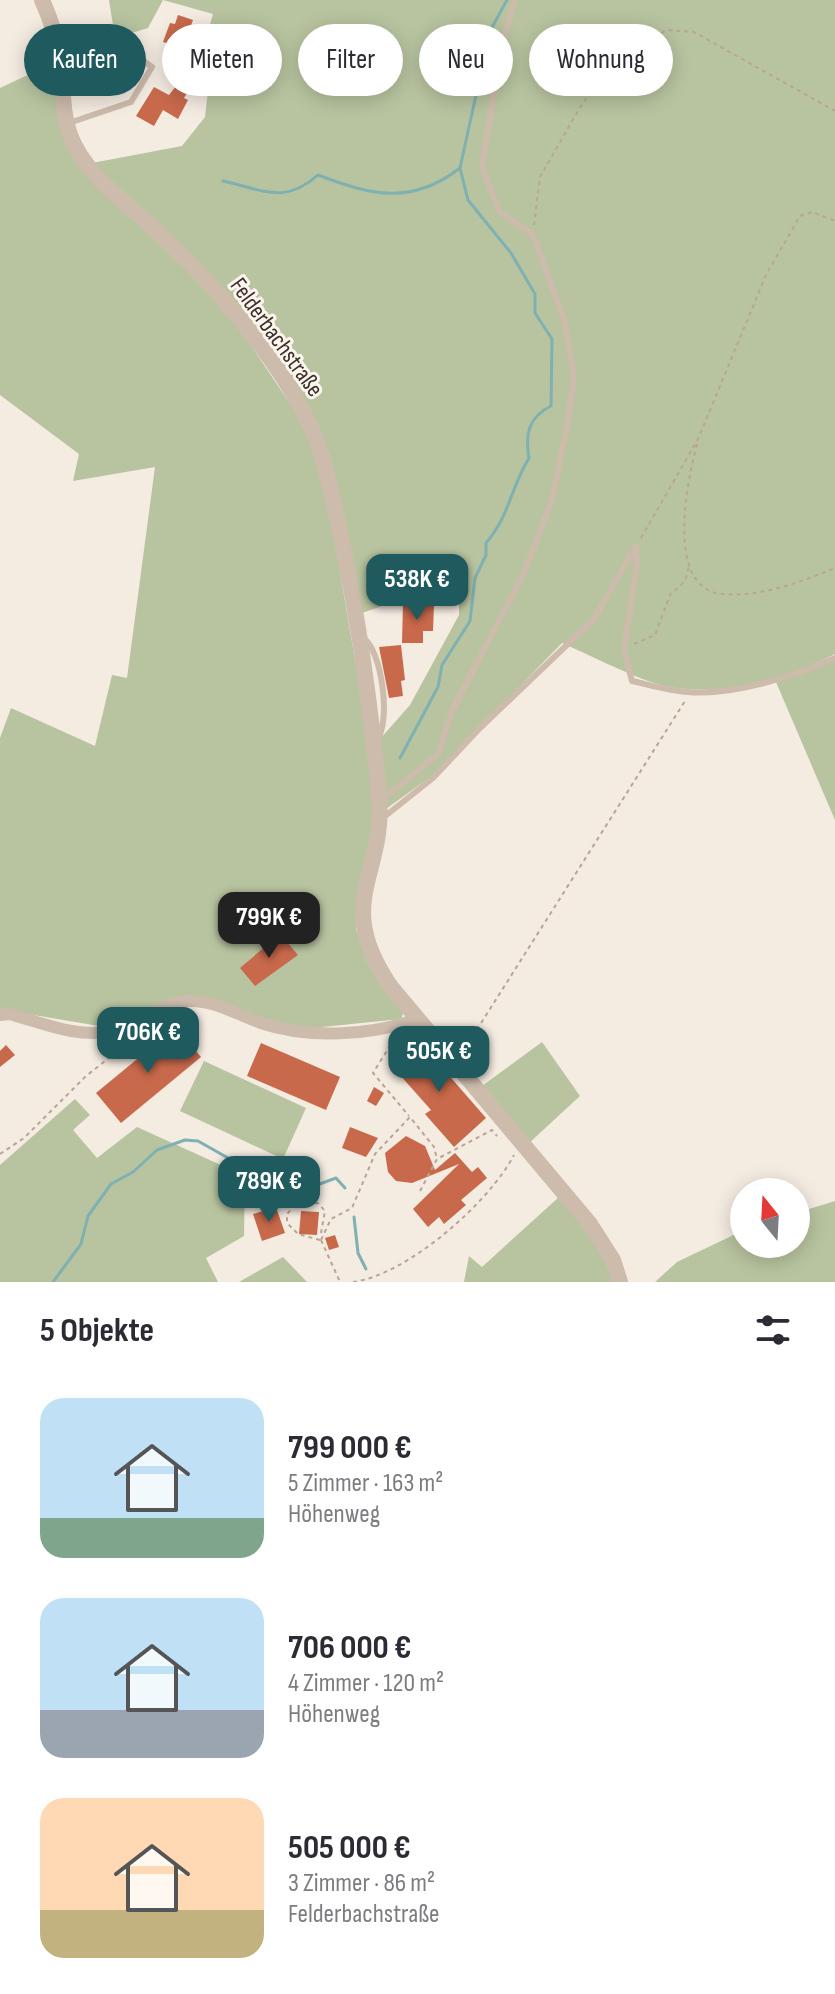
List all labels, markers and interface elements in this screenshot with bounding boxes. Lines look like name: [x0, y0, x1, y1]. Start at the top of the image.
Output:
chip: Kaufen: [24, 24, 146, 96]
chip: Mieten: [162, 24, 282, 96]
chip: Filter: [298, 24, 403, 96]
chip: Neu: [419, 24, 513, 96]
chip: Wohnung: [529, 24, 673, 96]
street label: Felderbachstraße: [224, 272, 329, 402]
pin: 538K €: [352, 554, 482, 622]
text: 538K €: [384, 564, 450, 595]
pin: 799K €: [204, 892, 334, 960]
text: 799K €: [236, 902, 302, 933]
pin: 706K €: [83, 1007, 213, 1075]
text: 706K €: [115, 1017, 181, 1048]
pin: 505K €: [374, 1026, 504, 1094]
text: 505K €: [406, 1036, 472, 1067]
pin: 789K €: [204, 1156, 334, 1224]
text: 789K €: [236, 1166, 302, 1197]
north arrow: [730, 1178, 810, 1258]
map controls: [730, 1178, 810, 1258]
icon: filters: [751, 1308, 795, 1352]
text: 5 Objekte: [40, 1310, 154, 1351]
text: 799 000 €: [288, 1427, 412, 1468]
icon: home: [104, 1430, 200, 1526]
text: 5 Zimmer · 163 m²: [288, 1468, 443, 1499]
text: Höhenweg: [288, 1499, 380, 1530]
text: 706 000 €: [288, 1627, 411, 1668]
icon: home: [104, 1630, 200, 1726]
text: 4 Zimmer · 120 m²: [288, 1668, 444, 1699]
text: Höhenweg: [288, 1699, 380, 1730]
text: 505 000 €: [288, 1827, 411, 1868]
icon: home: [104, 1830, 200, 1926]
text: 3 Zimmer · 86 m²: [288, 1868, 435, 1899]
text: Felderbachstraße: [288, 1899, 440, 1930]

